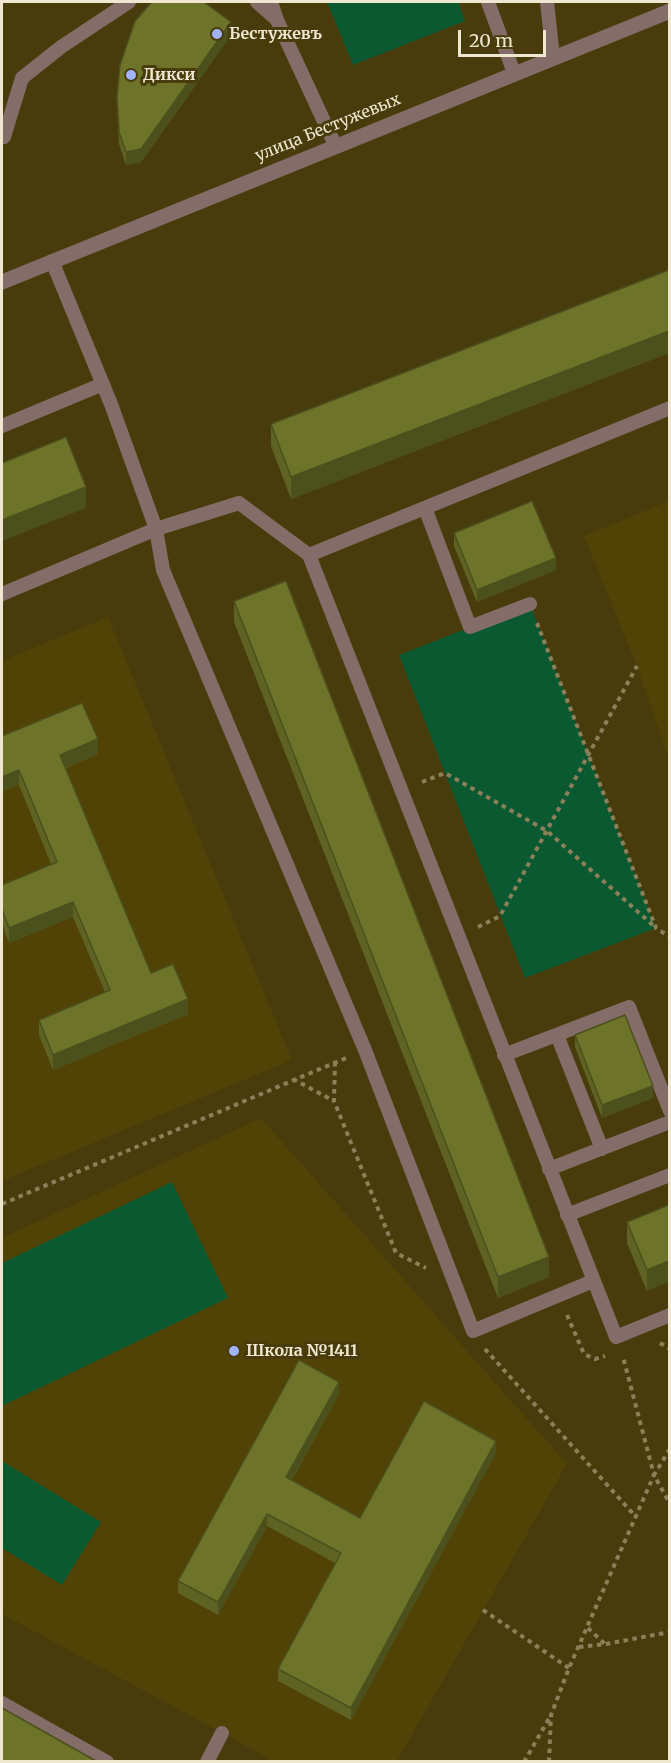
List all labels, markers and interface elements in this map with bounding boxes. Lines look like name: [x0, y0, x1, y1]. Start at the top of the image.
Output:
scale bar: [461, 18, 550, 56]
place label: Бестужевъ: [229, 24, 322, 44]
marker: Бестужевъ: [210, 27, 224, 41]
text: 20 m: [469, 29, 513, 52]
place label: Дикси: [143, 65, 196, 85]
marker: Дикси: [124, 68, 138, 82]
street label: улица Бестужевых: [252, 90, 404, 166]
place label: Школа №1411: [246, 1341, 358, 1361]
marker: Школа №1411: [227, 1344, 241, 1358]

